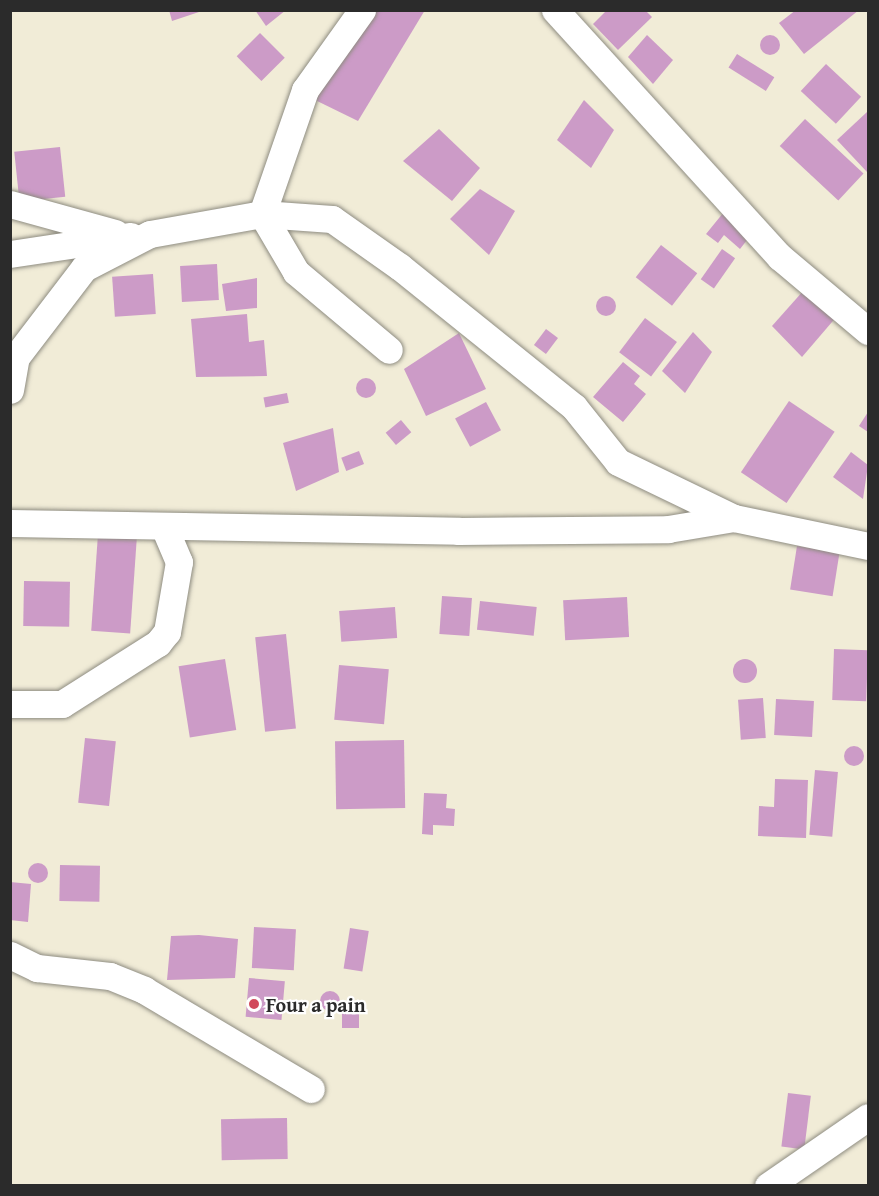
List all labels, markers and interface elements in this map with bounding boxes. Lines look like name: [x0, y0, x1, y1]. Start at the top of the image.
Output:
place label: Four a pain: [266, 992, 366, 1016]
marker: Four a pain: [247, 997, 261, 1011]

